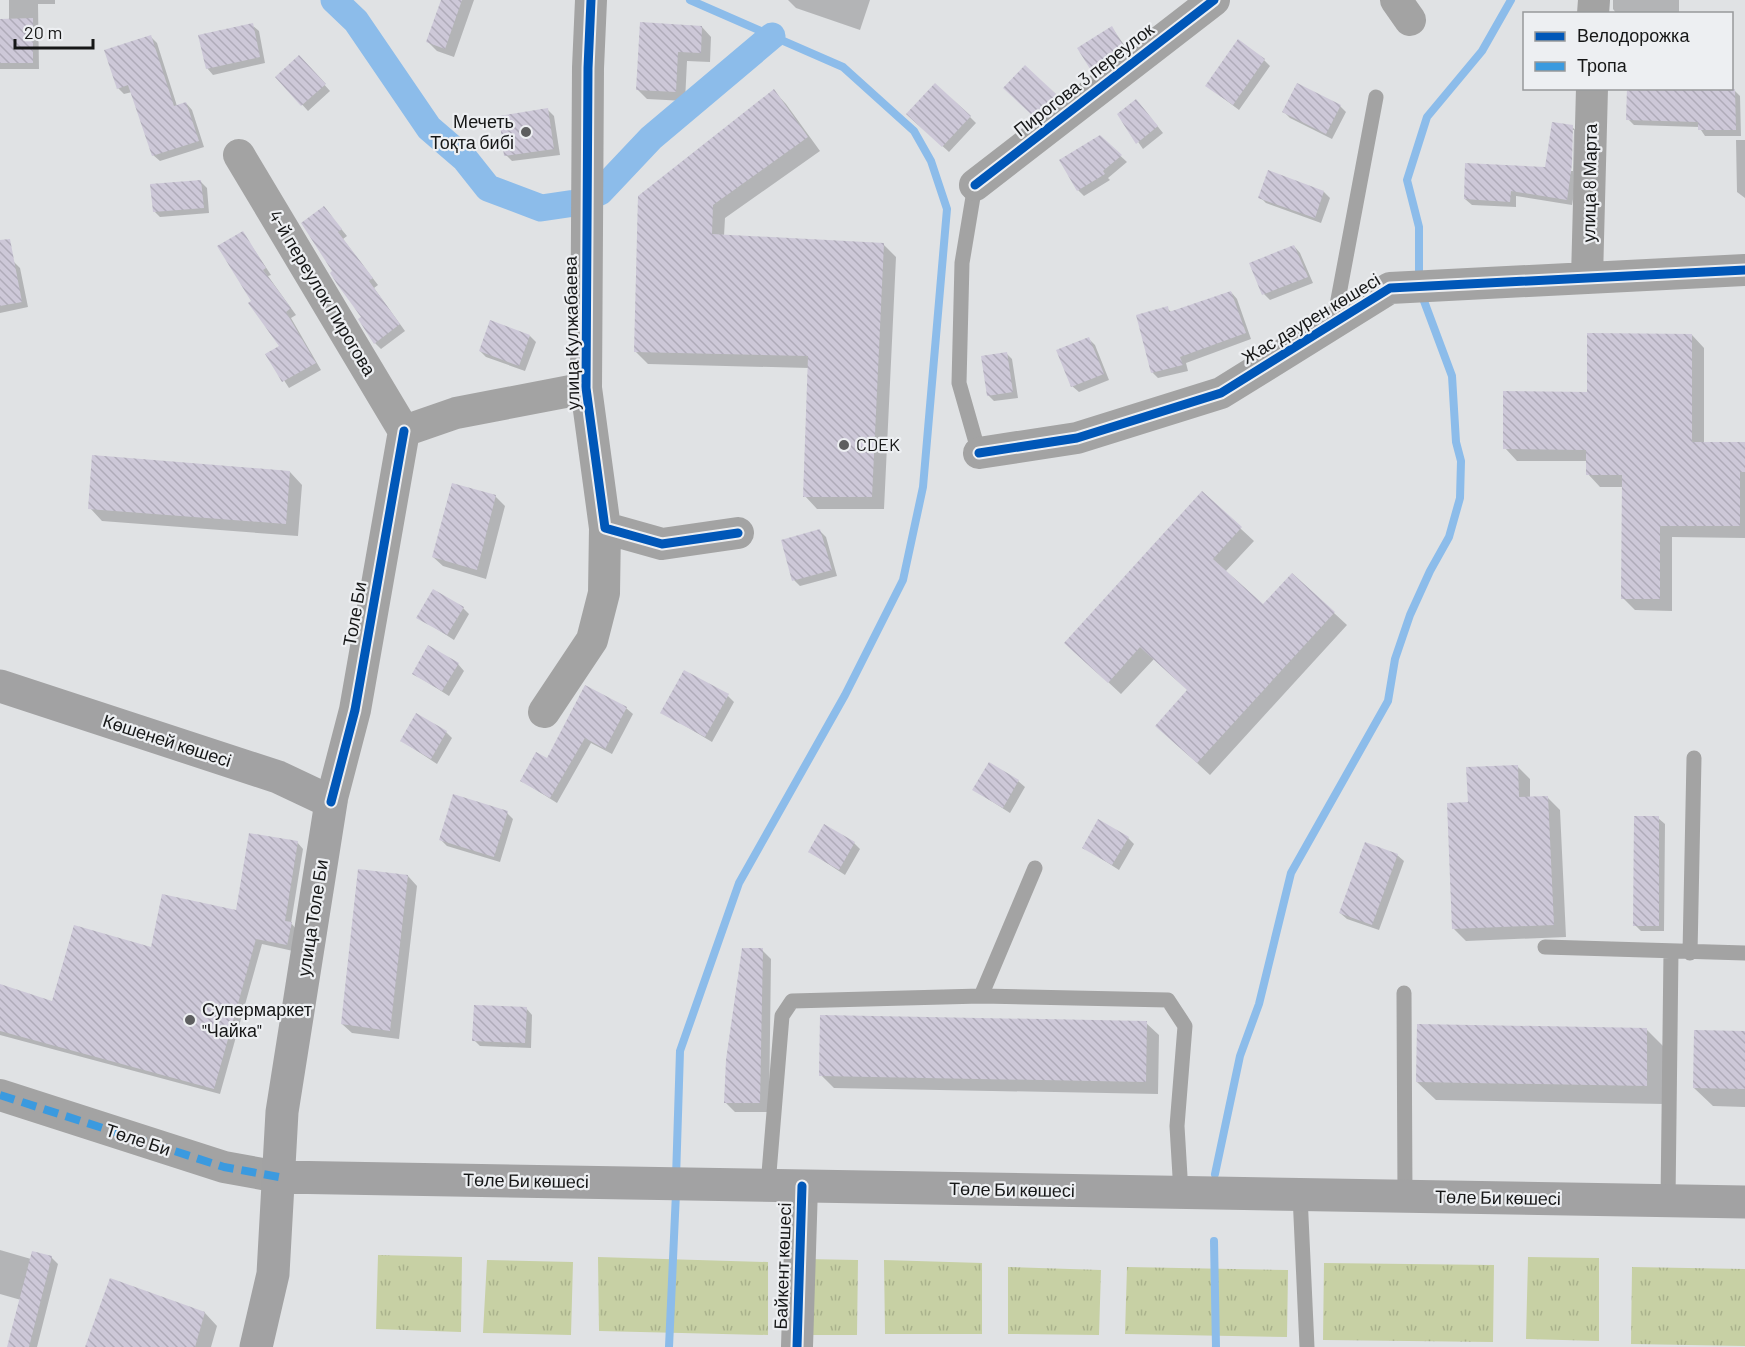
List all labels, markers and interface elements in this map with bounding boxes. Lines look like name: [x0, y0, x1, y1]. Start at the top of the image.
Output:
scale bar: [15, 12, 93, 50]
legend: [1523, 12, 1733, 90]
street label: Пирогова 3 переулок: [1009, 18, 1158, 141]
text: 20 m: [24, 21, 62, 43]
text: Велодорожка: [1577, 24, 1690, 46]
text: Тропа: [1577, 54, 1628, 76]
place label: Мечеть Тоқта бибі: [430, 110, 514, 153]
street label: улица 8 Марта: [1577, 122, 1601, 243]
marker: Мечеть Тоқта бибі: [519, 125, 533, 139]
street label: 4-й переулок Пирогова: [265, 206, 382, 380]
street label: улица Кулжабаева: [559, 255, 583, 410]
street label: Жас дәурен көшесі: [1237, 268, 1384, 368]
place label: CDEK: [856, 433, 900, 455]
marker: CDEK: [837, 438, 851, 452]
street label: Толе Би: [338, 580, 371, 648]
street label: Көшеней көшесі: [100, 709, 234, 771]
street label: улица Толе Би: [292, 858, 332, 978]
place label: Супермаркет "Чайка": [202, 998, 312, 1041]
marker: Супермаркет "Чайка": [183, 1013, 197, 1027]
street label: Төле Би: [103, 1118, 174, 1160]
street label: Төле Би көшесі: [463, 1168, 589, 1192]
street label: Төле Би көшесі: [949, 1177, 1075, 1201]
street label: Төле Би көшесі: [1435, 1185, 1561, 1209]
street label: Байкент көшесі: [769, 1202, 795, 1330]

